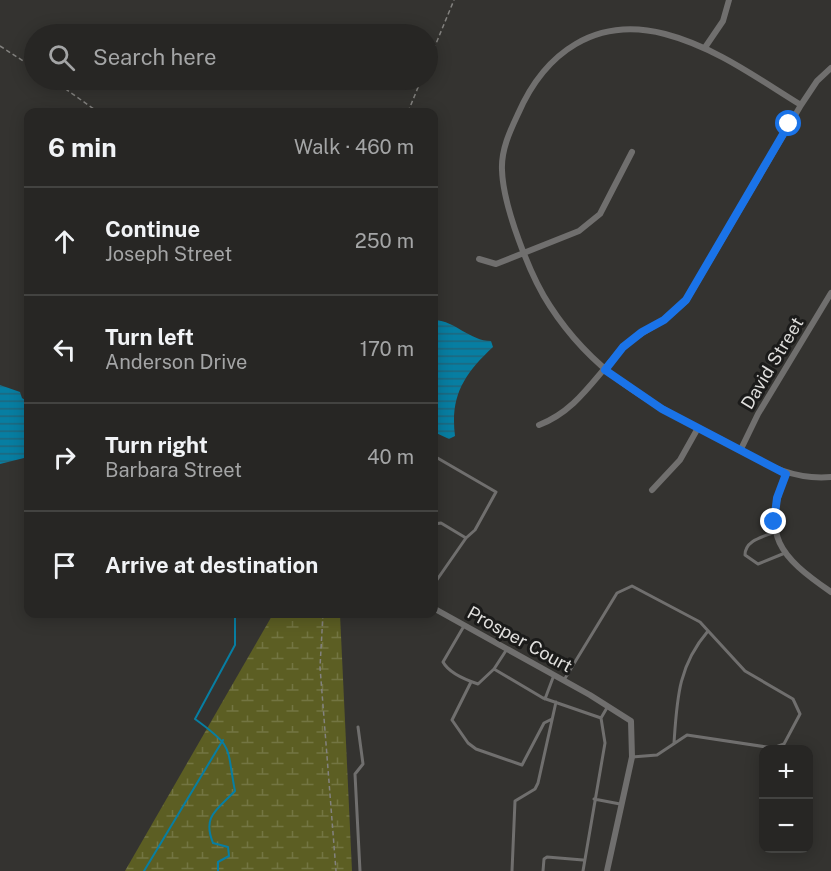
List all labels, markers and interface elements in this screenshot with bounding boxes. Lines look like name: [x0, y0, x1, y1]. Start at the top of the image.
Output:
search box: [24, 24, 438, 90]
icon: search: [45, 41, 78, 74]
text: Search here: [93, 44, 217, 70]
route start: [775, 110, 801, 136]
text: 6 min: [48, 132, 117, 163]
text: Walk · 460 m: [294, 135, 414, 159]
text: Continue: [105, 216, 200, 242]
icon: ahead: [48, 225, 81, 258]
text: 250 m: [355, 229, 414, 253]
text: Joseph Street: [105, 242, 232, 266]
street label: David Street: [736, 313, 808, 413]
text: Turn left: [105, 324, 194, 350]
icon: left: [48, 333, 81, 366]
text: 170 m: [360, 337, 414, 361]
text: Anderson Drive: [105, 350, 247, 374]
text: Turn right: [105, 432, 208, 458]
icon: right: [48, 441, 81, 474]
text: 40 m: [367, 445, 414, 469]
text: Barbara Street: [105, 458, 242, 482]
route end: [760, 508, 786, 534]
icon: arrive: [48, 549, 81, 582]
text: Arrive at destination: [105, 552, 318, 578]
street label: Prosper Court: [464, 602, 576, 676]
map controls: [759, 745, 813, 853]
button: +: [759, 745, 813, 799]
button: −: [759, 799, 813, 853]

